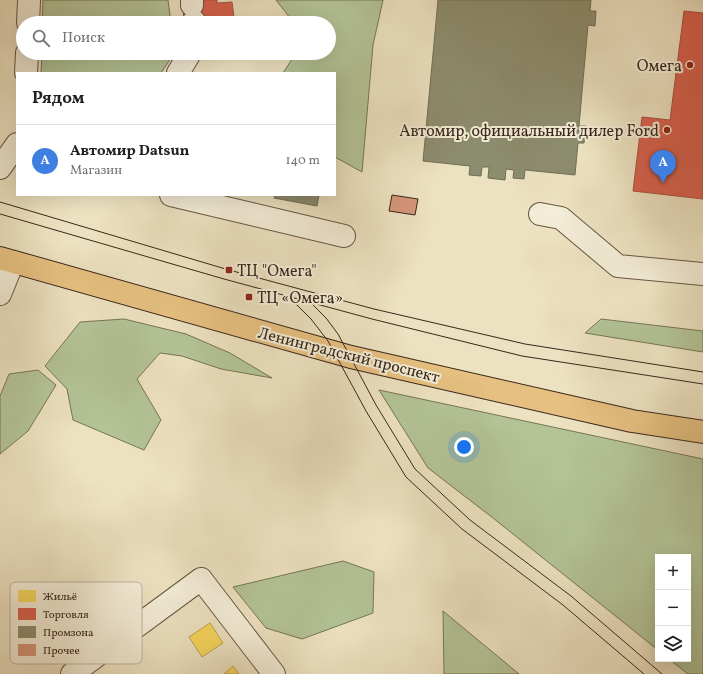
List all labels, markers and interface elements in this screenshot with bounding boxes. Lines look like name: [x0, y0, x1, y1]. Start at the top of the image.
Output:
search box: [16, 16, 336, 60]
icon: search: [30, 27, 52, 49]
text: Поиск: [62, 28, 105, 49]
place label: Омега: [637, 56, 682, 78]
marker: Омега: [685, 60, 695, 70]
text: Рядом: [32, 87, 85, 110]
place label: Автомир, официальный дилер Ford: [399, 121, 659, 143]
marker: Автомир, официальный дилер Ford: [662, 125, 672, 135]
text: Автомир Datsun: [70, 141, 189, 162]
pin: A: [650, 150, 676, 183]
text: A: [40, 152, 50, 170]
text: 140 m: [286, 152, 320, 170]
text: Магазин: [70, 162, 122, 180]
place label: ТЦ "Омега": [237, 261, 317, 283]
marker: ТЦ "Омега": [224, 265, 234, 275]
place label: ТЦ «Омега»: [257, 288, 343, 310]
marker: ТЦ «Омега»: [244, 292, 254, 302]
street label: Ленинградский проспект: [255, 323, 442, 389]
your location: [454, 437, 474, 457]
map controls: [655, 554, 691, 662]
button: +: [655, 554, 691, 590]
legend: [10, 582, 142, 664]
text: Жильё: [43, 590, 77, 605]
button: −: [655, 590, 691, 626]
text: Торговля: [43, 608, 89, 623]
text: Промзона: [43, 626, 94, 641]
button: layers: [655, 626, 691, 662]
text: Прочее: [43, 644, 80, 659]

